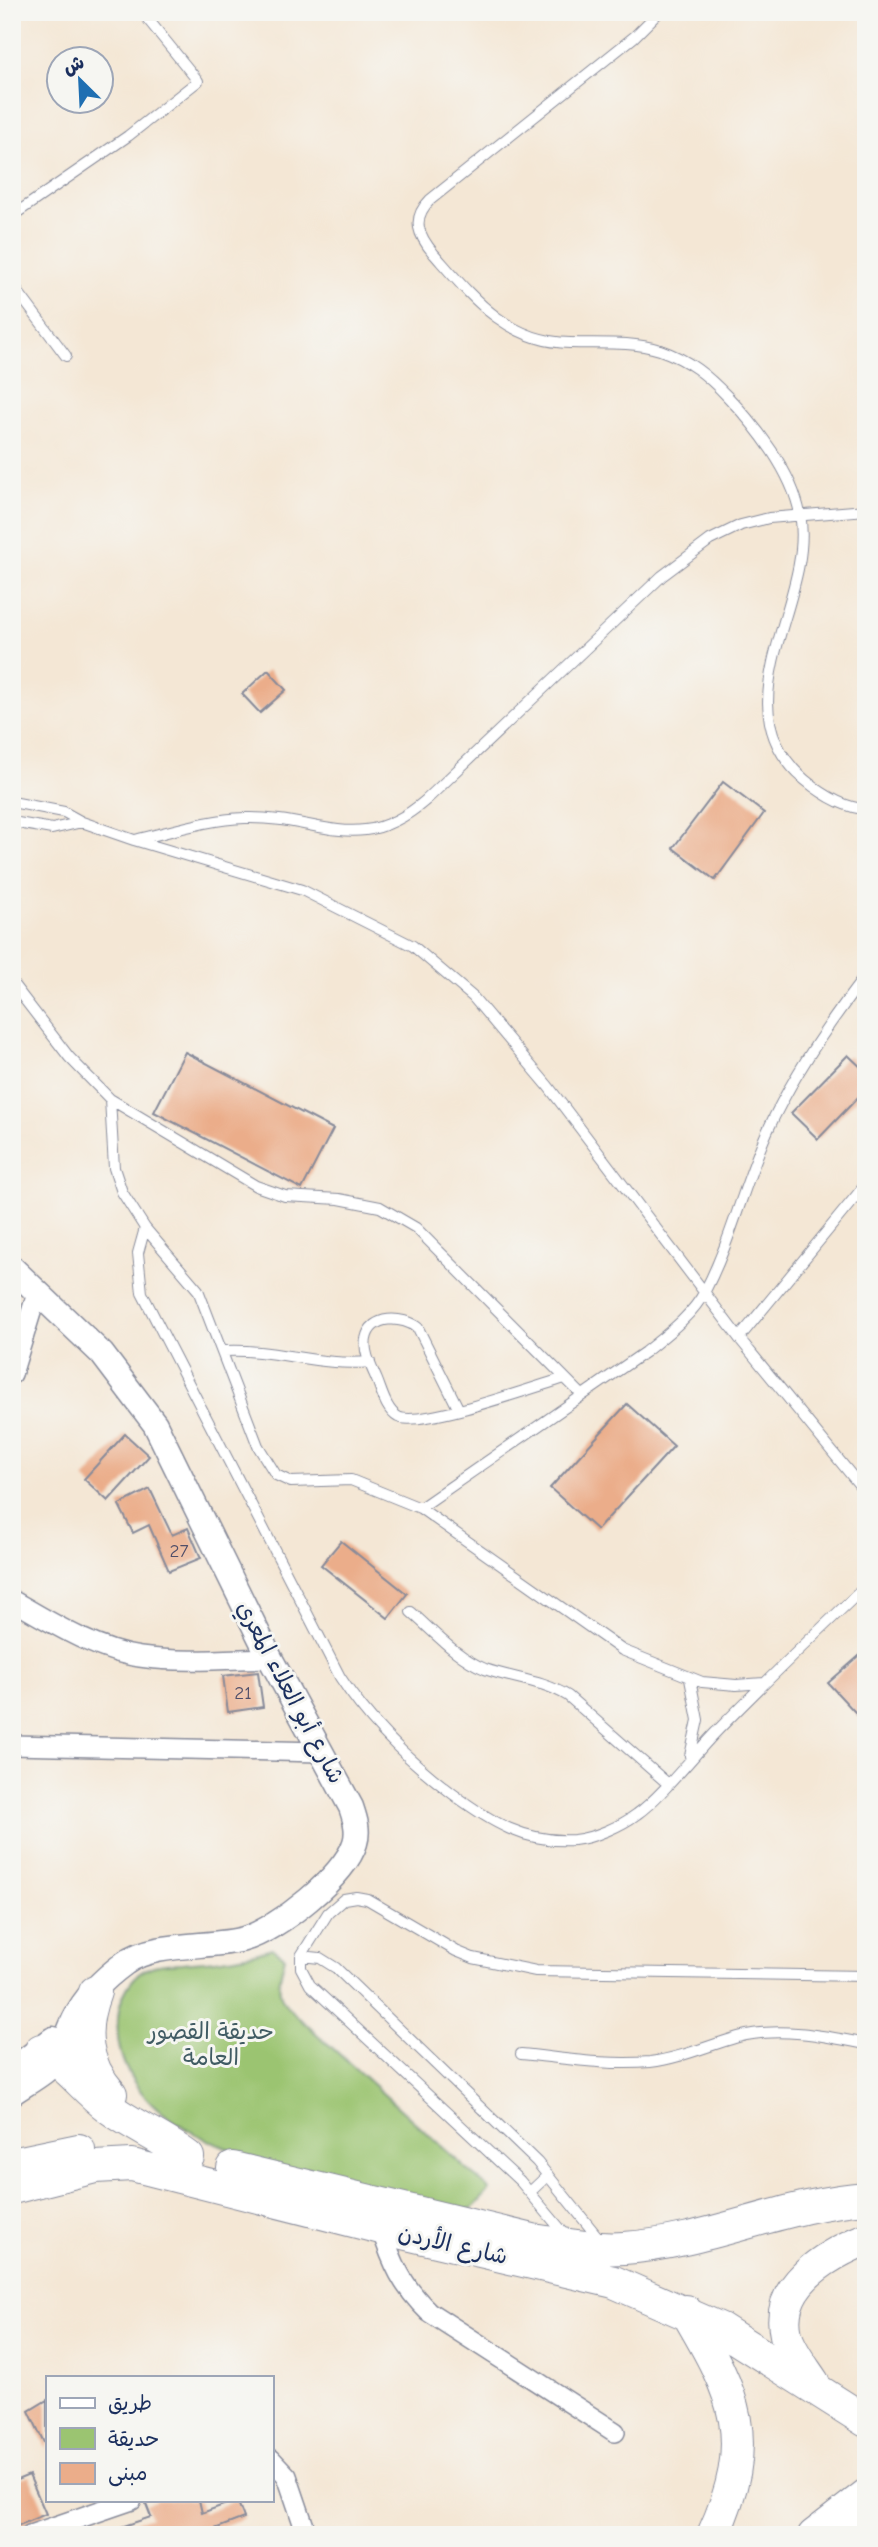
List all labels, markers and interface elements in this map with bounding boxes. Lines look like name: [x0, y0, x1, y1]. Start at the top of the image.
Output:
north arrow: [46, 46, 116, 116]
text: ش: [59, 51, 88, 80]
house number: 27: [170, 1540, 188, 1562]
street label: شارع أبو العلاء المعري: [228, 1596, 351, 1789]
house number: 21: [234, 1682, 252, 1704]
park label: حديقة القصور العامة: [146, 2018, 274, 2071]
street label: شارع الأردن: [395, 2216, 511, 2272]
legend: [46, 2376, 273, 2502]
text: طريق: [108, 2391, 152, 2415]
text: حديقة: [108, 2427, 159, 2451]
text: مبنى: [108, 2461, 147, 2487]

